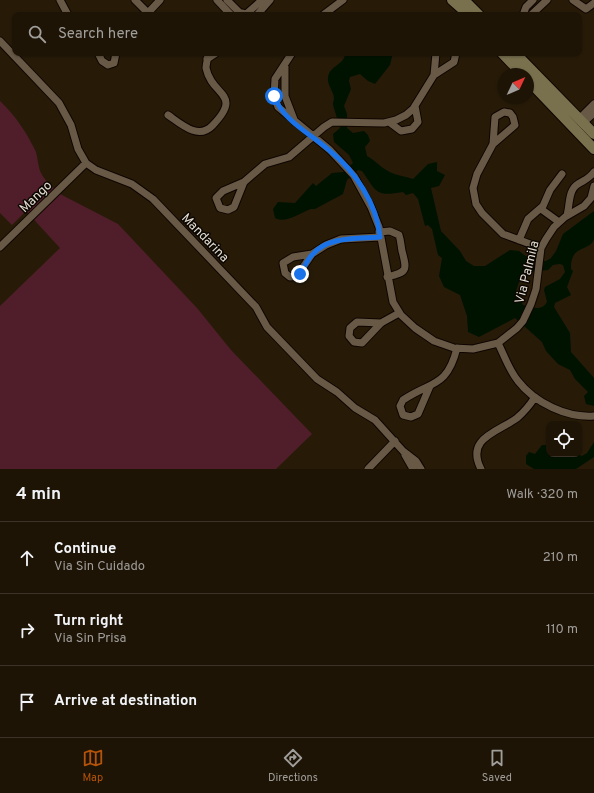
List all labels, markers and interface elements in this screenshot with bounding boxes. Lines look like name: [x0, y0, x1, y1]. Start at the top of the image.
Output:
search box: [12, 12, 582, 56]
icon: search: [26, 23, 48, 45]
text: Search here: [58, 25, 138, 44]
north arrow: [498, 68, 534, 104]
route start: [265, 87, 283, 105]
street label: Mango: [17, 178, 56, 217]
street label: Mandarina: [177, 211, 232, 266]
street label: Via Palmila: [512, 239, 543, 306]
route end: [291, 265, 309, 283]
map controls: [546, 421, 582, 457]
button: locate: [546, 421, 582, 457]
text: 4 min: [16, 484, 61, 506]
text: Walk · 320 m: [506, 487, 578, 503]
text: Continue: [54, 540, 116, 559]
icon: ahead: [16, 547, 38, 569]
text: 210 m: [543, 550, 578, 566]
text: Via Sin Cuidado: [54, 559, 145, 575]
text: Turn right: [54, 612, 123, 631]
icon: right: [16, 619, 38, 641]
text: 110 m: [546, 622, 578, 638]
text: Via Sin Prisa: [54, 631, 126, 647]
icon: arrive: [16, 691, 38, 713]
text: Arrive at destination: [54, 692, 197, 711]
tab: Map: [82, 747, 104, 785]
tab: Directions: [268, 747, 318, 785]
tab: Saved: [482, 747, 512, 785]

